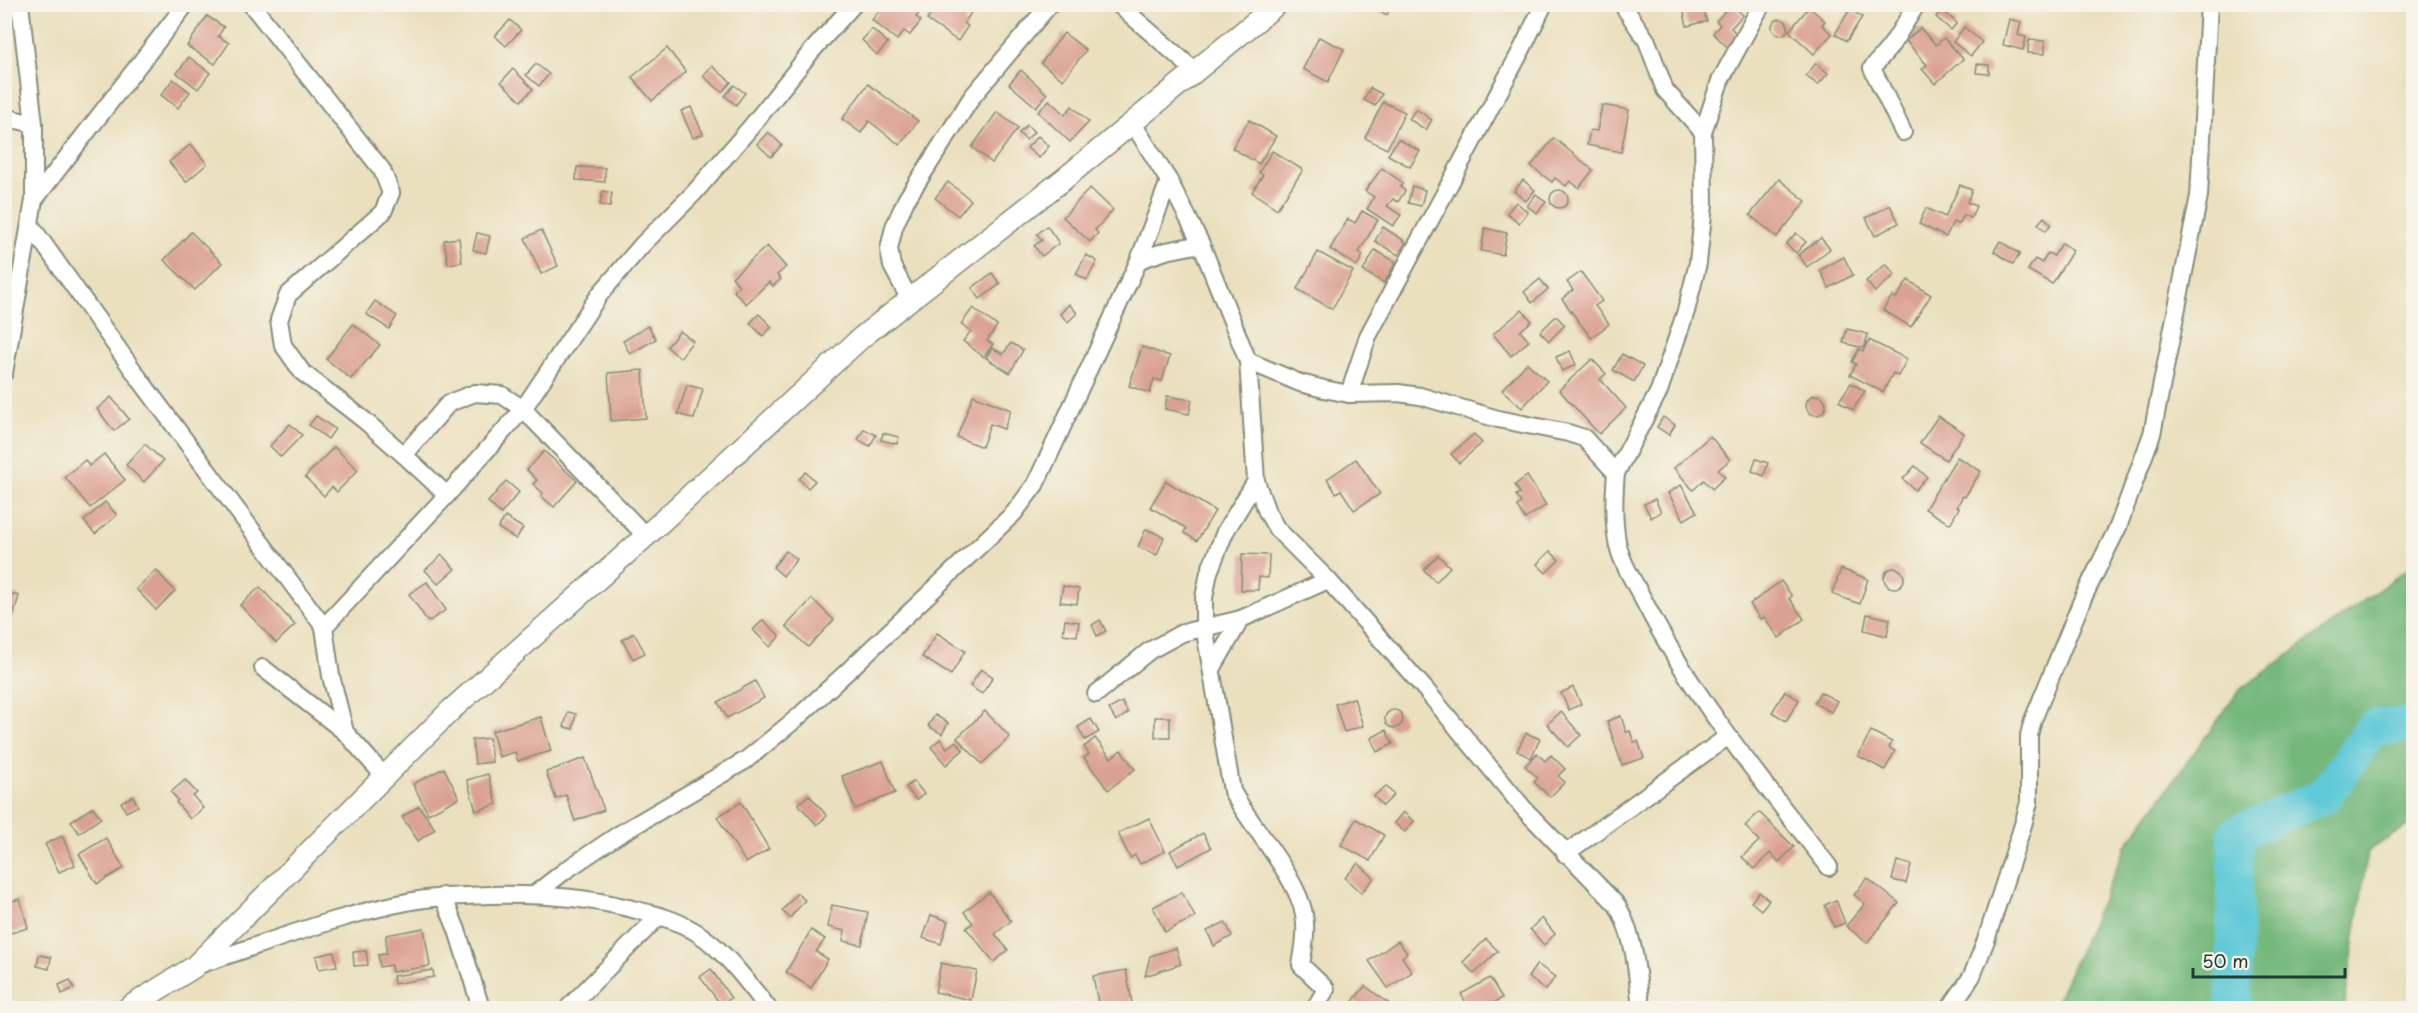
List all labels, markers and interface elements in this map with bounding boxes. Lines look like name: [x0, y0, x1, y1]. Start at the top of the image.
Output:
scale bar: [2193, 941, 2344, 979]
text: 50 m: [2202, 947, 2249, 974]

